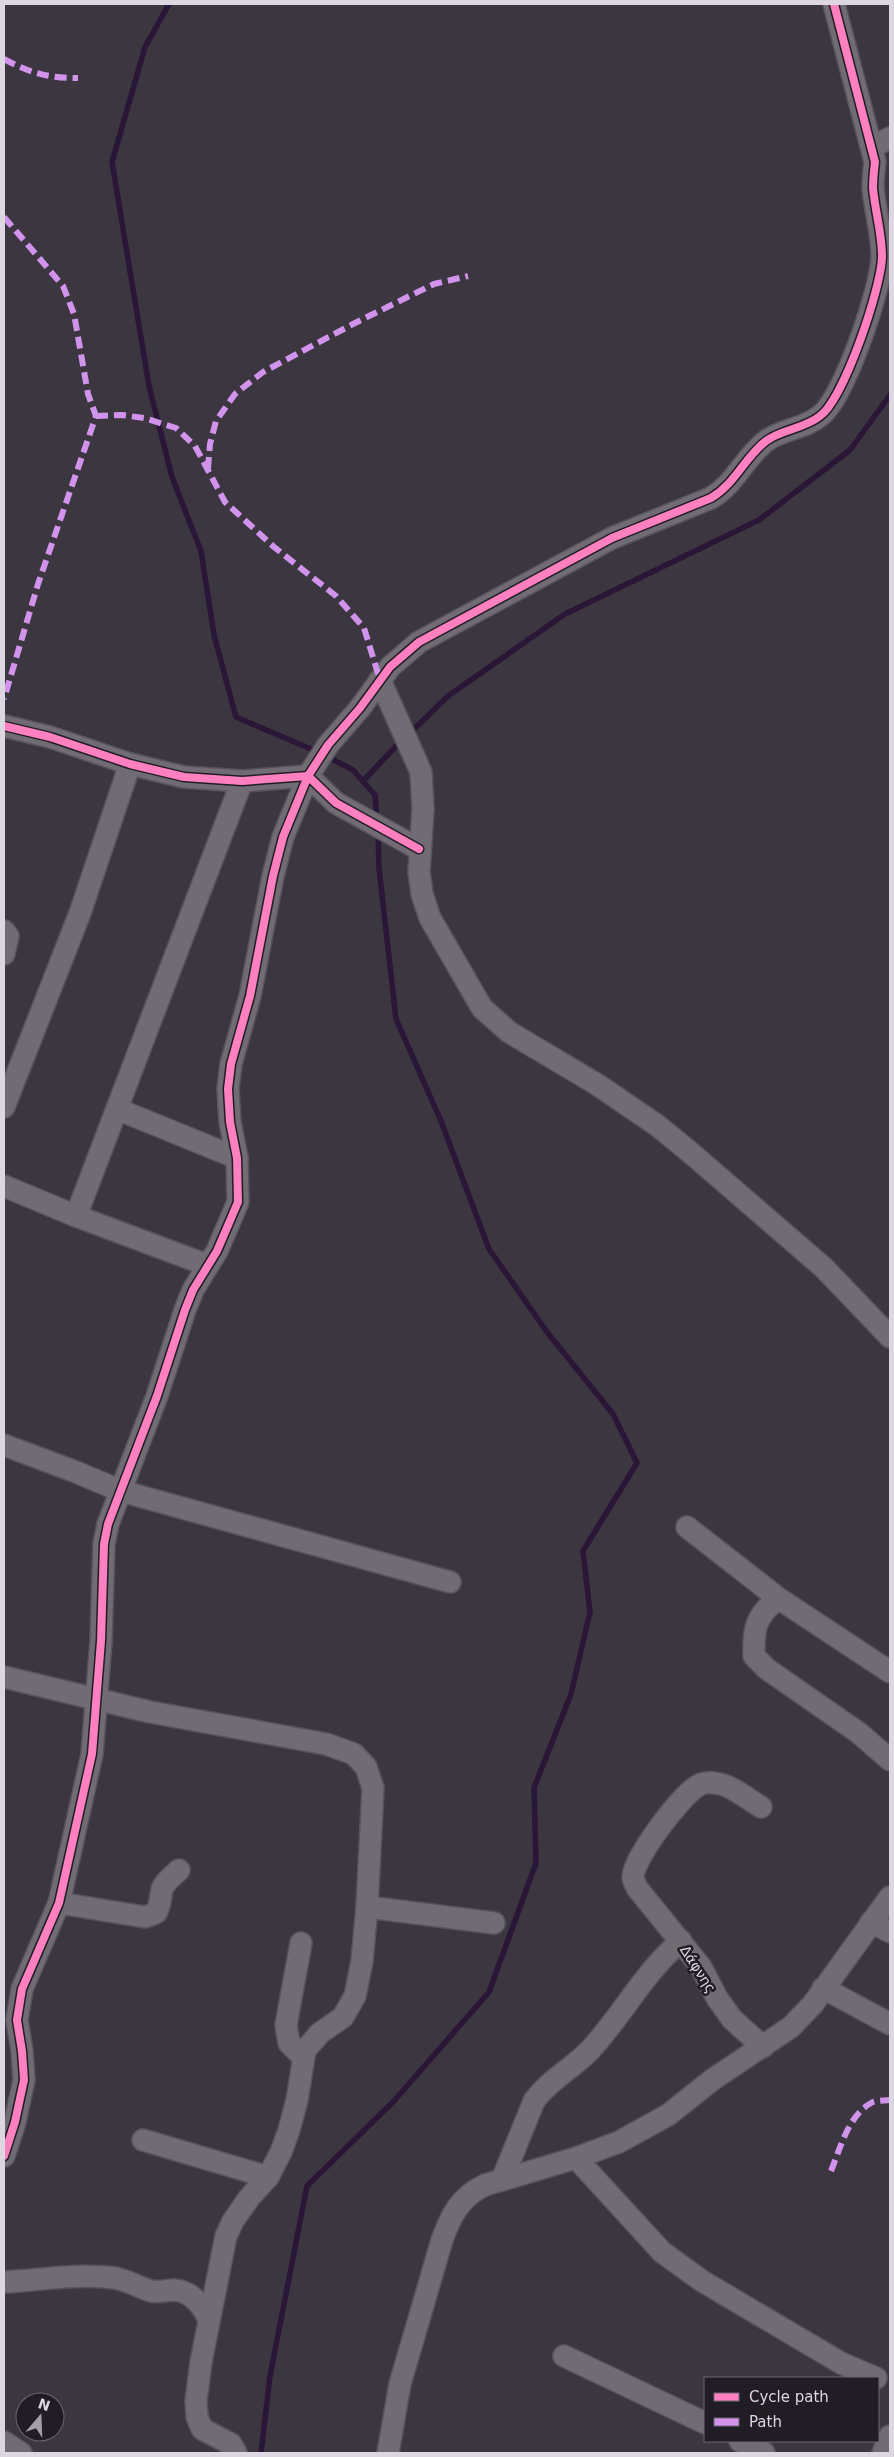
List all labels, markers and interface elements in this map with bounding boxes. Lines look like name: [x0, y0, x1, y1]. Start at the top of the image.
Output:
street label: Δάφνης: [677, 1942, 719, 1996]
legend: [704, 2377, 879, 2442]
text: Cycle path: [749, 2388, 829, 2406]
north arrow: [15, 2392, 65, 2442]
text: N: [36, 2395, 52, 2414]
text: Path: [749, 2413, 782, 2431]

